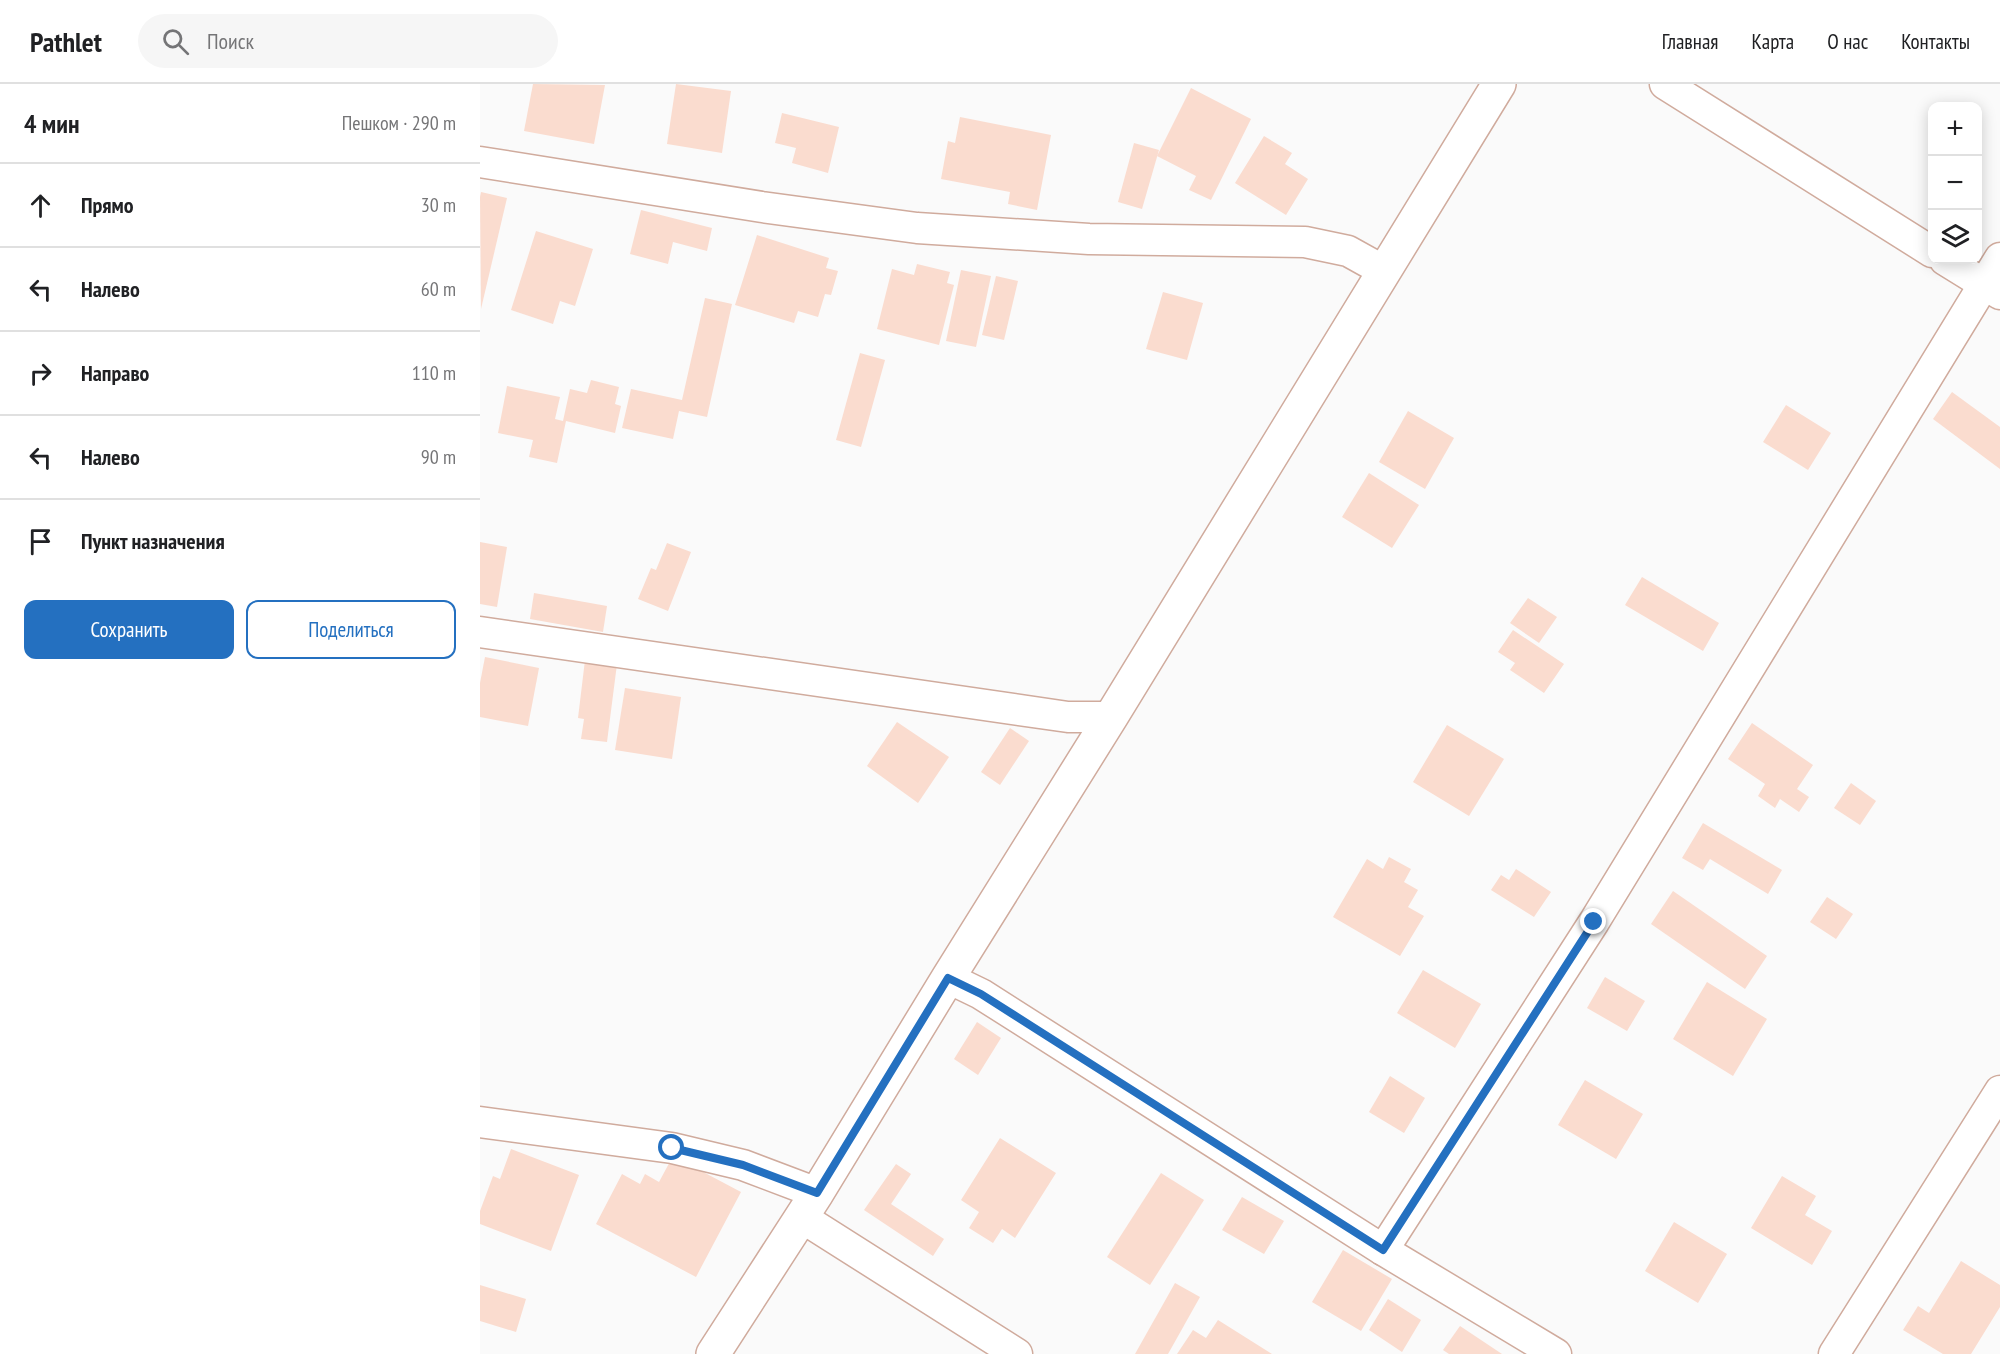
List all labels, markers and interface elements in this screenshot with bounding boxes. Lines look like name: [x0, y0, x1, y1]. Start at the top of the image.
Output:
search box: [138, 14, 558, 68]
text: Pathlet: [30, 23, 102, 60]
icon: search: [159, 25, 192, 58]
text: Поиск: [207, 27, 254, 55]
text: Главная: [1662, 28, 1718, 55]
text: Карта: [1751, 28, 1794, 55]
text: О нас: [1827, 28, 1868, 55]
text: Контакты: [1901, 28, 1970, 55]
map controls: [1928, 102, 1982, 264]
button: +: [1928, 102, 1982, 156]
text: 4 мин: [24, 107, 79, 140]
text: Пешком · 290 m: [342, 110, 456, 136]
button: −: [1928, 156, 1982, 210]
icon: ahead: [24, 189, 57, 222]
text: Прямо: [81, 191, 134, 219]
text: 30 m: [421, 192, 456, 218]
button: layers: [1928, 210, 1982, 264]
icon: left: [24, 273, 57, 306]
text: Налево: [81, 275, 140, 303]
text: 60 m: [421, 276, 456, 302]
icon: right: [24, 357, 57, 390]
text: Направо: [81, 359, 149, 387]
text: 110 m: [412, 360, 456, 386]
icon: left: [24, 441, 57, 474]
text: Налево: [81, 443, 140, 471]
text: 90 m: [421, 444, 456, 470]
icon: arrive: [24, 525, 57, 558]
text: Пункт назначения: [81, 527, 225, 555]
button: Сохранить: [24, 600, 234, 659]
button: Поделиться: [246, 600, 456, 659]
route end: [1580, 908, 1606, 934]
route start: [658, 1134, 684, 1160]

